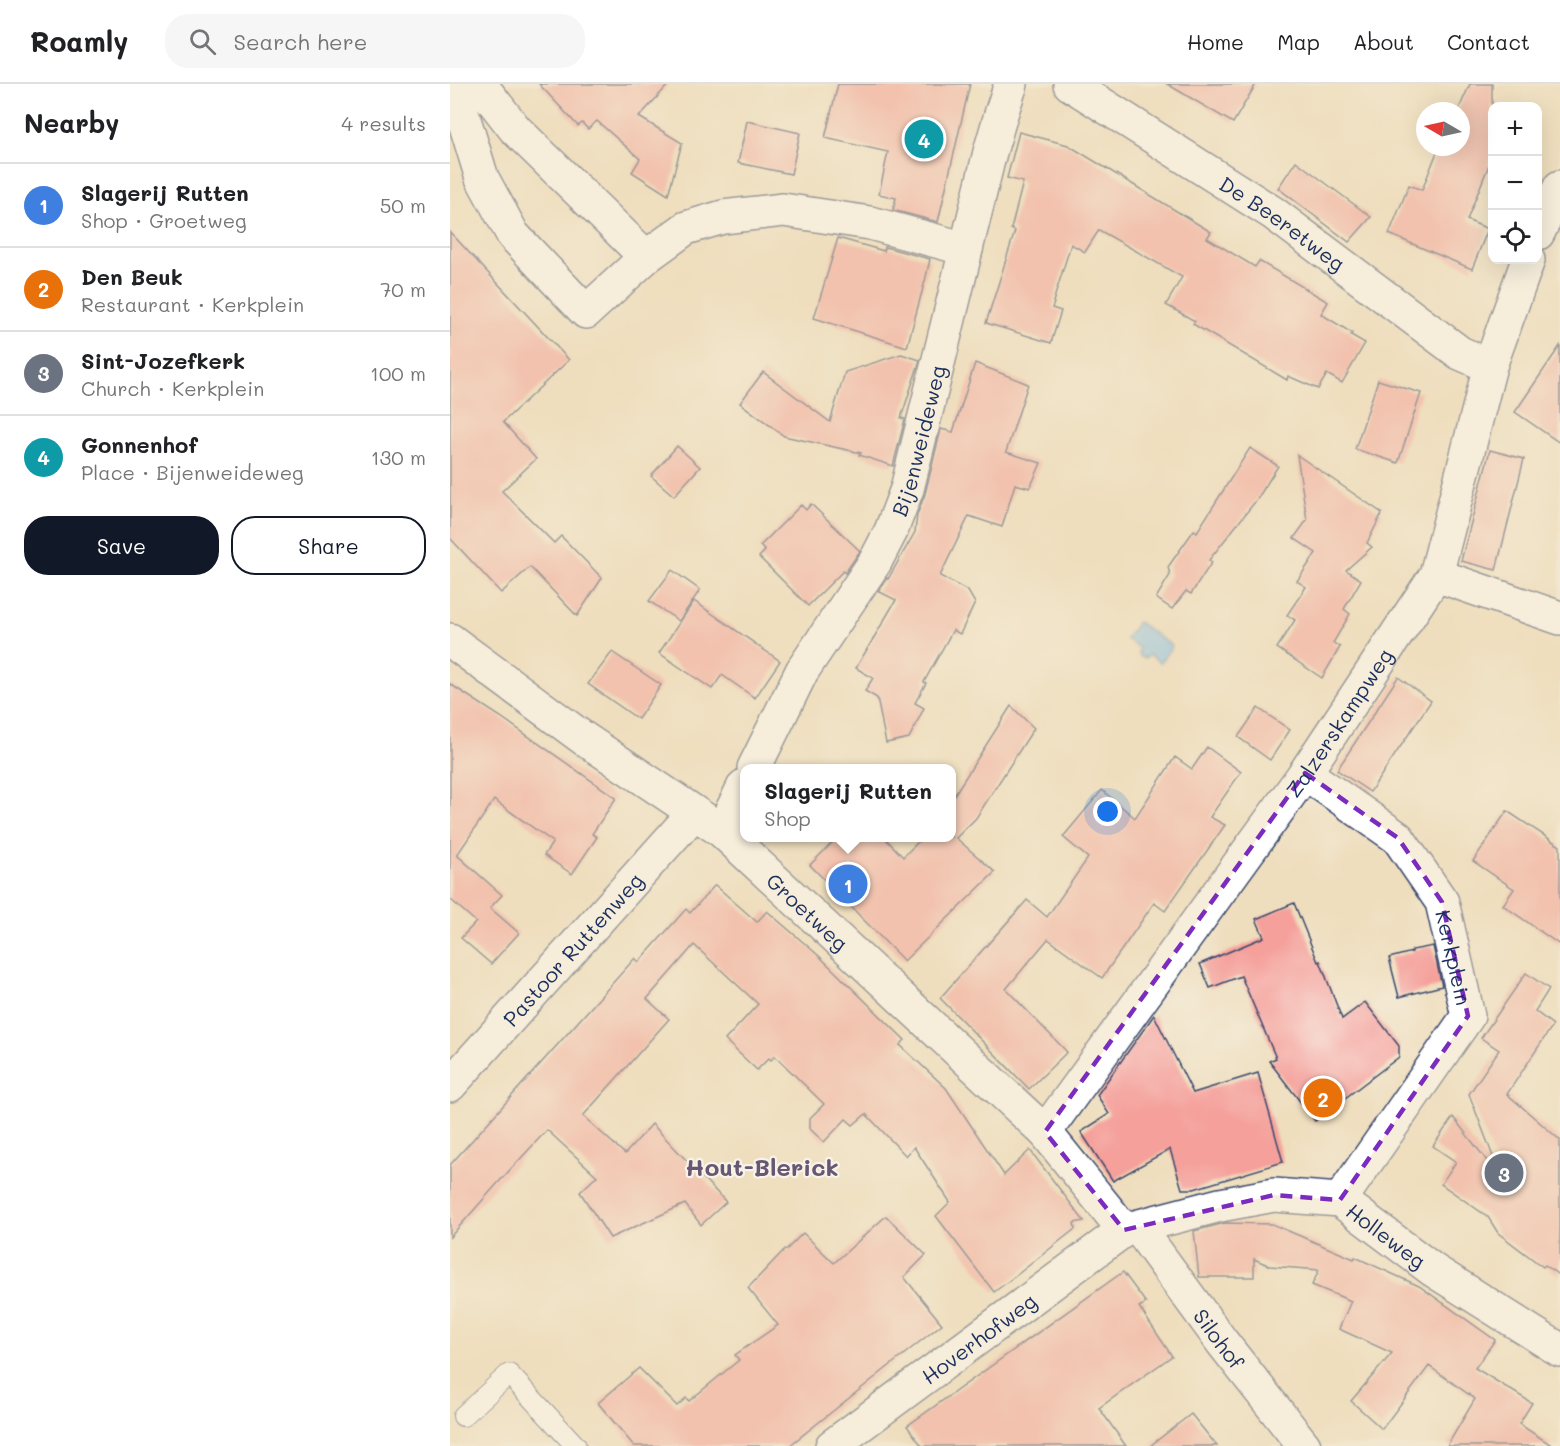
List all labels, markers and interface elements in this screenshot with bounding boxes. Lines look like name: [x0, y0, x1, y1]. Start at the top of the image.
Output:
search box: [165, 14, 585, 68]
text: Roamly: [30, 23, 129, 59]
icon: search: [186, 25, 219, 58]
text: Search here: [234, 27, 367, 56]
text: Home: [1187, 28, 1244, 55]
text: Map: [1277, 28, 1320, 55]
text: About: [1353, 28, 1414, 55]
text: Contact: [1447, 28, 1530, 55]
north arrow: [1416, 102, 1470, 156]
map controls: [1488, 102, 1542, 264]
button: +: [1488, 102, 1542, 156]
text: Nearby: [24, 106, 119, 140]
text: 4 results: [341, 110, 426, 136]
pin: 4: [904, 116, 944, 162]
button: −: [1488, 156, 1542, 210]
street label: De Beeretweg: [1215, 169, 1351, 276]
text: Slagerij Rutten: [81, 178, 249, 207]
text: 1: [39, 192, 48, 218]
text: 50 m: [380, 192, 426, 218]
text: Shop · Groetweg: [81, 207, 247, 233]
button: locate: [1488, 210, 1542, 264]
text: Den Beuk: [81, 262, 183, 291]
text: 2: [38, 276, 49, 302]
text: 70 m: [380, 276, 426, 302]
text: Restaurant · Kerkplein: [81, 291, 304, 317]
text: Sint-Jozefkerk: [81, 346, 245, 375]
text: 3: [38, 360, 50, 386]
text: 100 m: [370, 360, 426, 386]
street label: Bijenweideweg: [885, 362, 951, 520]
text: Church · Kerkplein: [81, 375, 264, 401]
text: Gonnenhof: [81, 430, 198, 459]
text: 4: [37, 444, 50, 470]
text: 130 m: [371, 444, 426, 470]
text: Place · Bijenweideweg: [81, 459, 304, 485]
button: Save: [24, 516, 219, 575]
button: Share: [231, 516, 426, 575]
street label: Zalzerskampweg: [1279, 643, 1398, 802]
popup: [740, 764, 956, 842]
text: Slagerij Rutten: [764, 776, 932, 805]
your location: [1093, 797, 1122, 826]
text: Shop: [764, 805, 811, 831]
pin: 1: [828, 862, 868, 906]
street label: Pastoor Ruttenweg: [496, 866, 648, 1031]
street label: Groetweg: [761, 866, 855, 956]
street label: Kerkplein: [1431, 907, 1479, 1008]
pin: 2: [1304, 1076, 1342, 1120]
pin: 3: [1484, 1150, 1524, 1196]
district label: Hout-Blerick: [685, 1151, 839, 1182]
street label: Holleweg: [1342, 1197, 1432, 1274]
street label: Hoverhofweg: [916, 1286, 1041, 1389]
street label: Silohof: [1188, 1303, 1252, 1374]

